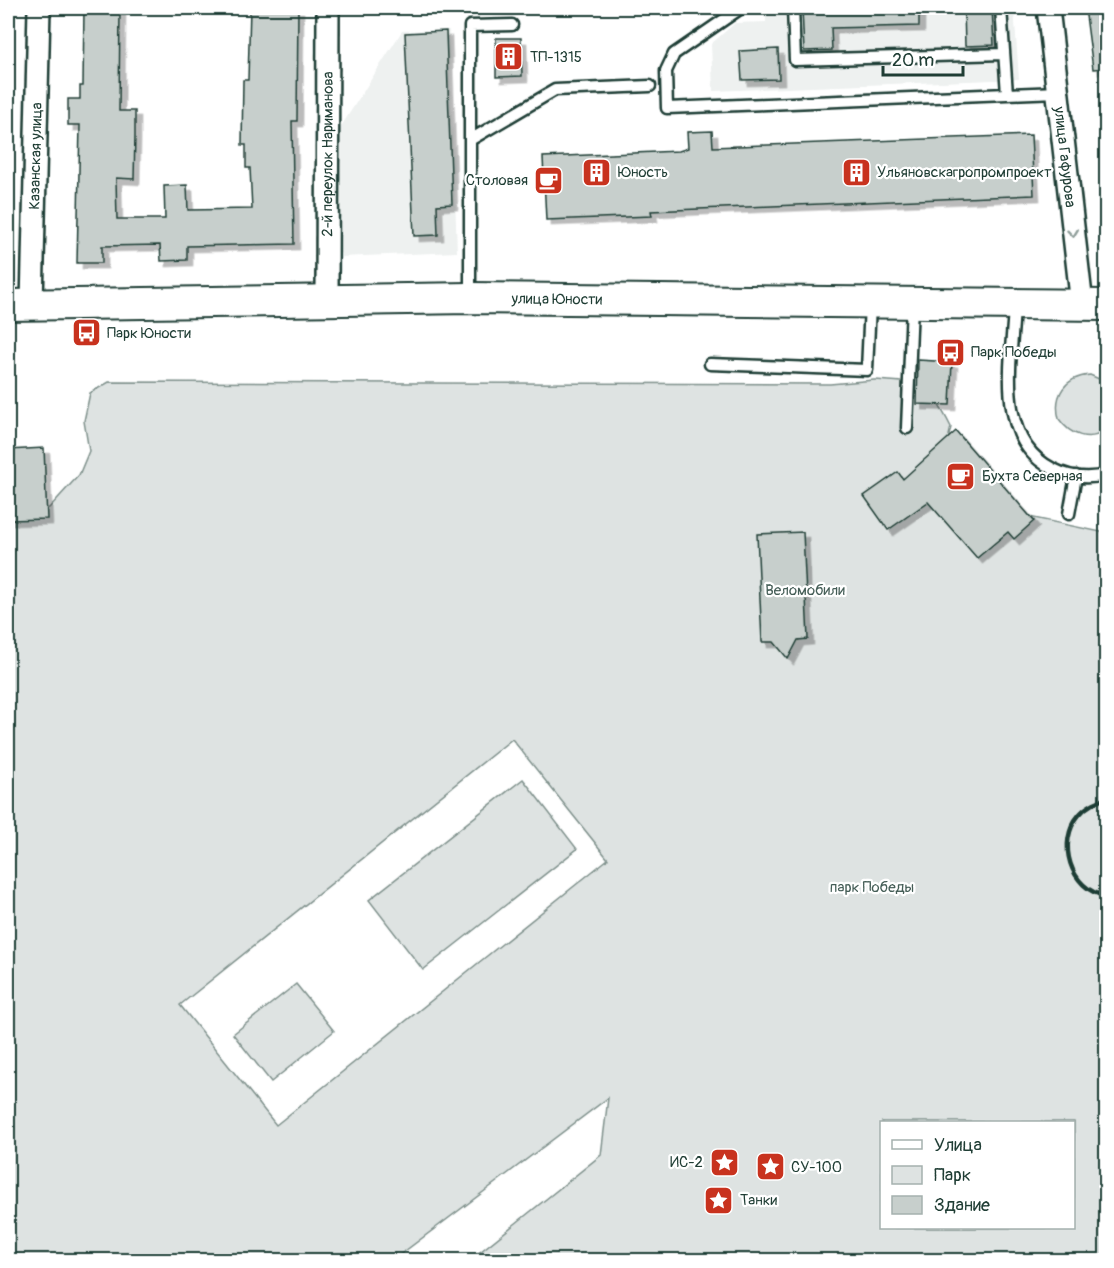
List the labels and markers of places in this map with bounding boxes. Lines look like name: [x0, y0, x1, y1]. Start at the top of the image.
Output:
building icon: ТП-1315: [493, 41, 525, 73]
place label: ТП-1315: [530, 48, 582, 67]
building icon: Юность: [581, 156, 613, 188]
building icon: Ульяновскагропромпроект: [840, 156, 872, 188]
place label: Юность: [618, 163, 668, 182]
place label: Ульяновскагропромпроект: [877, 163, 1052, 182]
cafe icon: Столовая: [533, 164, 565, 196]
place label: Столовая: [466, 171, 528, 190]
bus stop icon: Парк Юности: [70, 317, 102, 349]
place label: Парк Юности: [107, 324, 191, 343]
bus stop icon: Парк Победы: [934, 336, 966, 368]
place label: Парк Победы: [971, 343, 1057, 362]
cafe icon: Бухта Северная: [945, 460, 977, 492]
place label: Бухта Северная: [982, 467, 1083, 486]
place icon: ИС-2: [708, 1146, 740, 1178]
place icon: СУ-100: [754, 1151, 786, 1183]
place label: ИС-2: [670, 1153, 703, 1172]
place label: СУ-100: [791, 1158, 842, 1177]
place icon: Танки: [703, 1184, 735, 1216]
place label: Танки: [740, 1191, 778, 1210]

